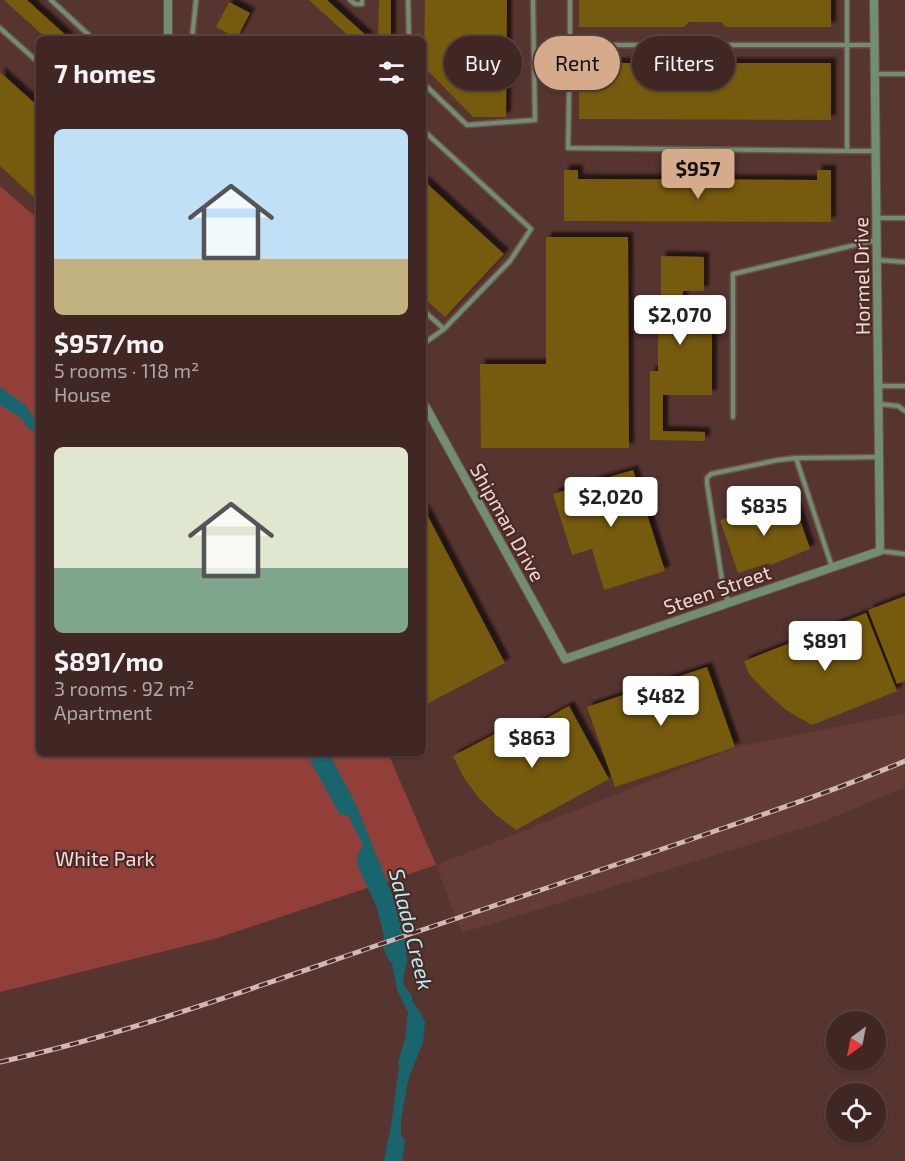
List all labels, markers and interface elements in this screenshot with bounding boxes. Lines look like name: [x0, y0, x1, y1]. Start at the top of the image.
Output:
chip: Buy: [444, 36, 522, 90]
chip: Rent: [534, 36, 620, 90]
chip: Filters: [632, 36, 735, 90]
icon: filters: [375, 56, 408, 89]
text: 7 homes: [54, 57, 156, 88]
pin: $957: [662, 149, 734, 200]
text: $957: [676, 156, 721, 180]
icon: home: [177, 168, 285, 276]
street label: Hormel Drive: [848, 217, 874, 335]
pin: $2,070: [631, 295, 729, 346]
text: $2,070: [648, 302, 712, 326]
text: $957/mo: [54, 327, 164, 358]
text: 5 rooms · 118 m²: [54, 358, 199, 382]
text: House: [54, 382, 111, 406]
street label: Shipman Drive: [466, 459, 550, 585]
pin: $2,020: [562, 477, 660, 528]
text: $2,020: [579, 484, 643, 508]
icon: home: [177, 486, 285, 594]
pin: $835: [728, 486, 800, 537]
text: $835: [741, 493, 787, 517]
street label: Steen Street: [660, 559, 774, 619]
pin: $891: [789, 621, 861, 672]
text: $891: [803, 628, 847, 652]
text: $891/mo: [54, 645, 164, 676]
text: 3 rooms · 92 m²: [54, 676, 194, 700]
pin: $482: [625, 676, 697, 727]
text: $482: [637, 683, 685, 707]
text: Apartment: [54, 700, 152, 724]
pin: $863: [496, 718, 568, 769]
text: $863: [508, 725, 556, 749]
park label: White Park: [55, 846, 155, 870]
water label: Salado Creek: [385, 866, 439, 992]
north arrow: [826, 1011, 886, 1071]
map controls: [826, 1011, 886, 1143]
button: locate: [826, 1083, 886, 1143]

